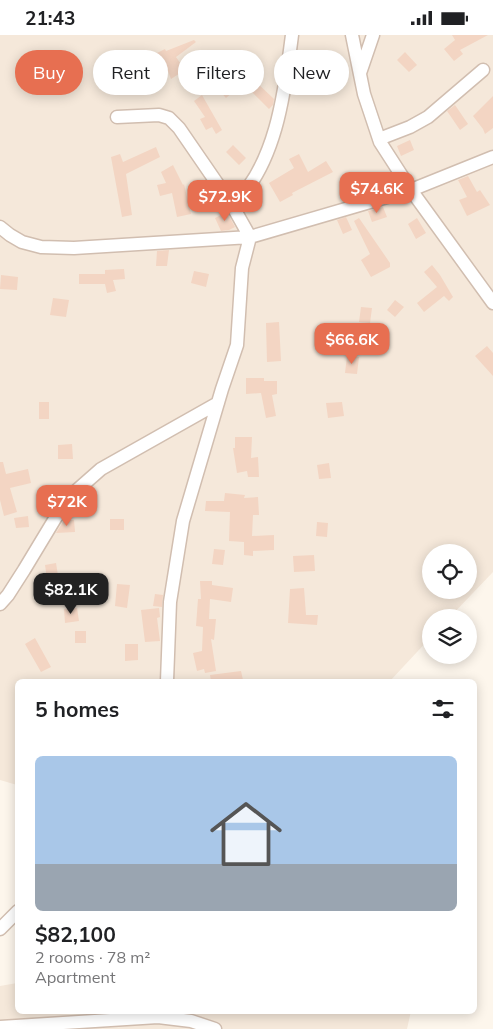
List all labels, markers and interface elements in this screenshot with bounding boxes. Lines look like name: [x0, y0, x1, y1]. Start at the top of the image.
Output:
text: 21:43: [25, 6, 75, 30]
chip: Buy: [15, 50, 83, 95]
chip: Rent: [93, 50, 168, 95]
chip: Filters: [178, 50, 264, 95]
chip: New: [274, 50, 349, 95]
pin: $74.6K: [336, 171, 418, 214]
text: $74.6K: [350, 178, 404, 198]
pin: $72.9K: [184, 179, 266, 222]
text: $72.9K: [198, 186, 252, 206]
pin: $66.6K: [311, 323, 393, 365]
text: $66.6K: [325, 329, 379, 349]
pin: $72K: [37, 485, 97, 527]
text: $72K: [47, 491, 87, 511]
map controls: [422, 544, 477, 664]
button: locate: [422, 544, 477, 599]
pin: $82.1K: [30, 573, 112, 615]
text: $82.1K: [44, 579, 98, 599]
button: layers: [422, 609, 477, 664]
icon: filters: [429, 695, 457, 723]
text: 5 homes: [35, 696, 119, 722]
icon: home: [201, 789, 291, 879]
text: $82,100: [35, 921, 116, 947]
text: 2 rooms · 78 m²: [35, 947, 150, 967]
text: Apartment: [35, 967, 116, 987]

